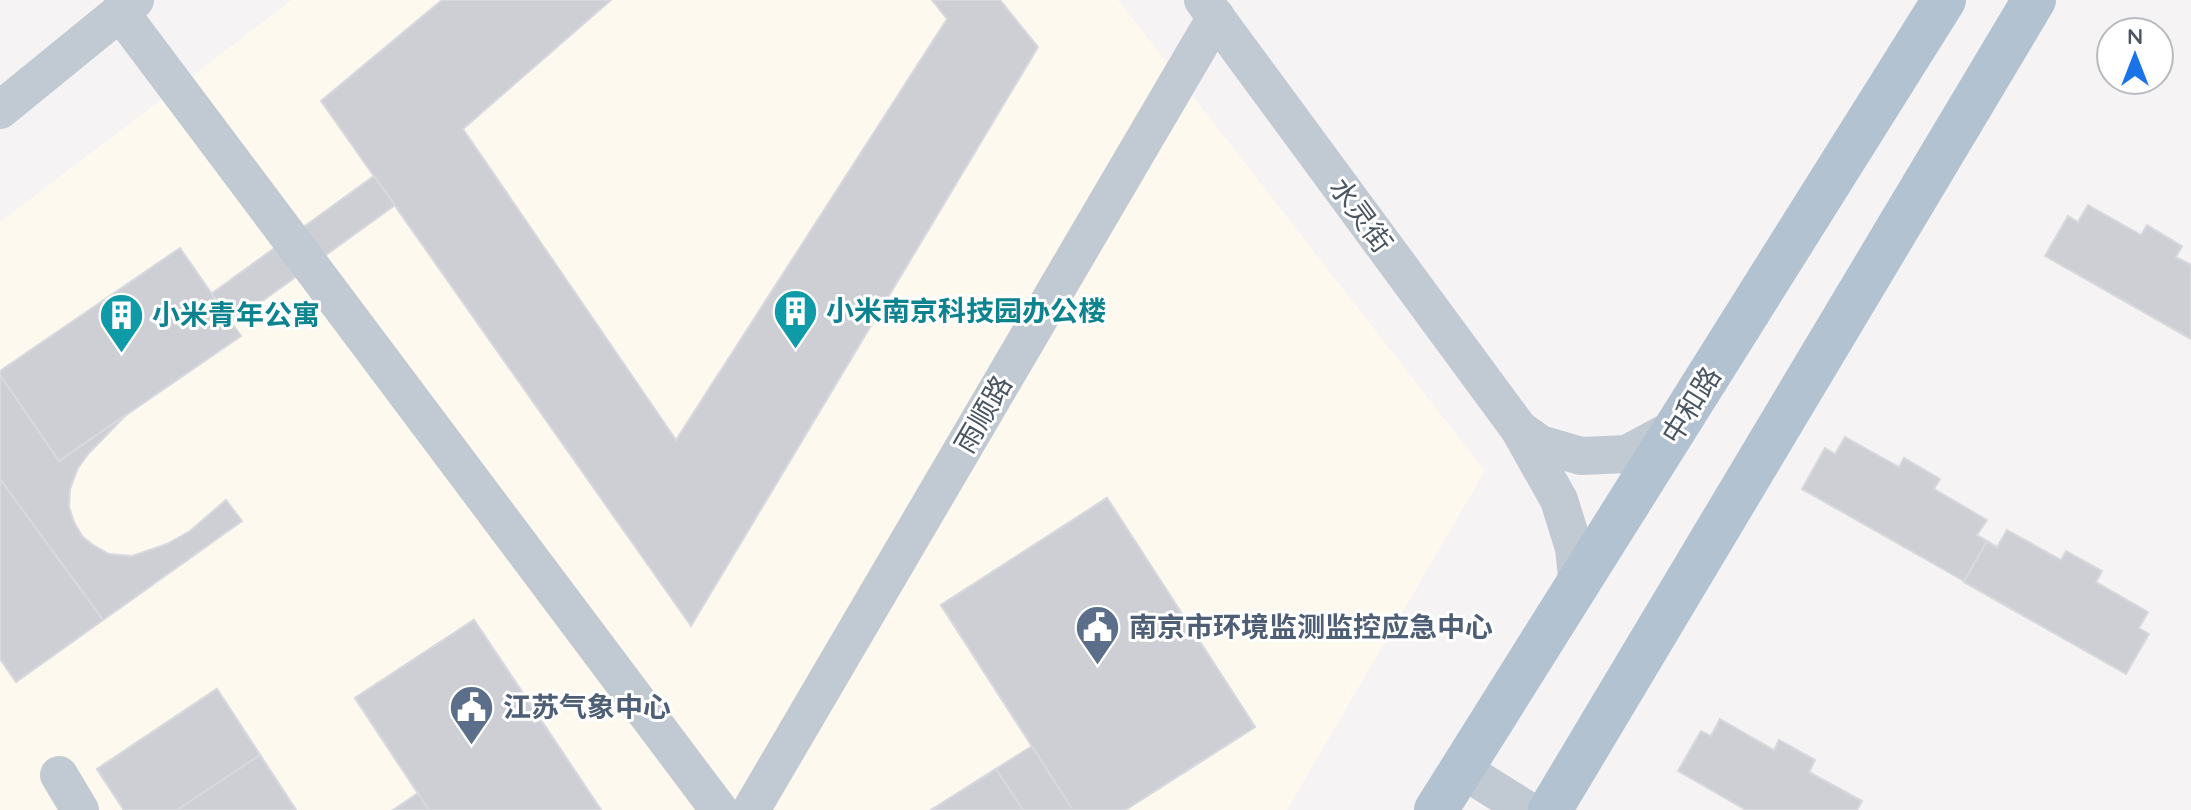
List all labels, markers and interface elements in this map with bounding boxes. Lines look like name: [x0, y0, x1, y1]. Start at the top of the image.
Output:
north arrow: [2095, 16, 2175, 96]
text: N: [2127, 22, 2143, 50]
street label: 水灵街: [1323, 170, 1400, 259]
building icon: 小米南京科技园办公楼: [771, 287, 819, 350]
building icon: 小米青年公寓: [97, 291, 145, 354]
place label: 小米南京科技园办公楼: [826, 293, 1106, 328]
place label: 小米青年公寓: [152, 297, 320, 332]
street label: 中和路: [1653, 360, 1728, 450]
street label: 雨顺路: [946, 369, 1019, 459]
public building icon: 南京市环境监测监控应急中心: [1074, 603, 1122, 666]
place label: 南京市环境监测监控应急中心: [1129, 609, 1493, 644]
public building icon: 江苏气象中心: [448, 683, 496, 746]
place label: 江苏气象中心: [503, 689, 671, 724]

